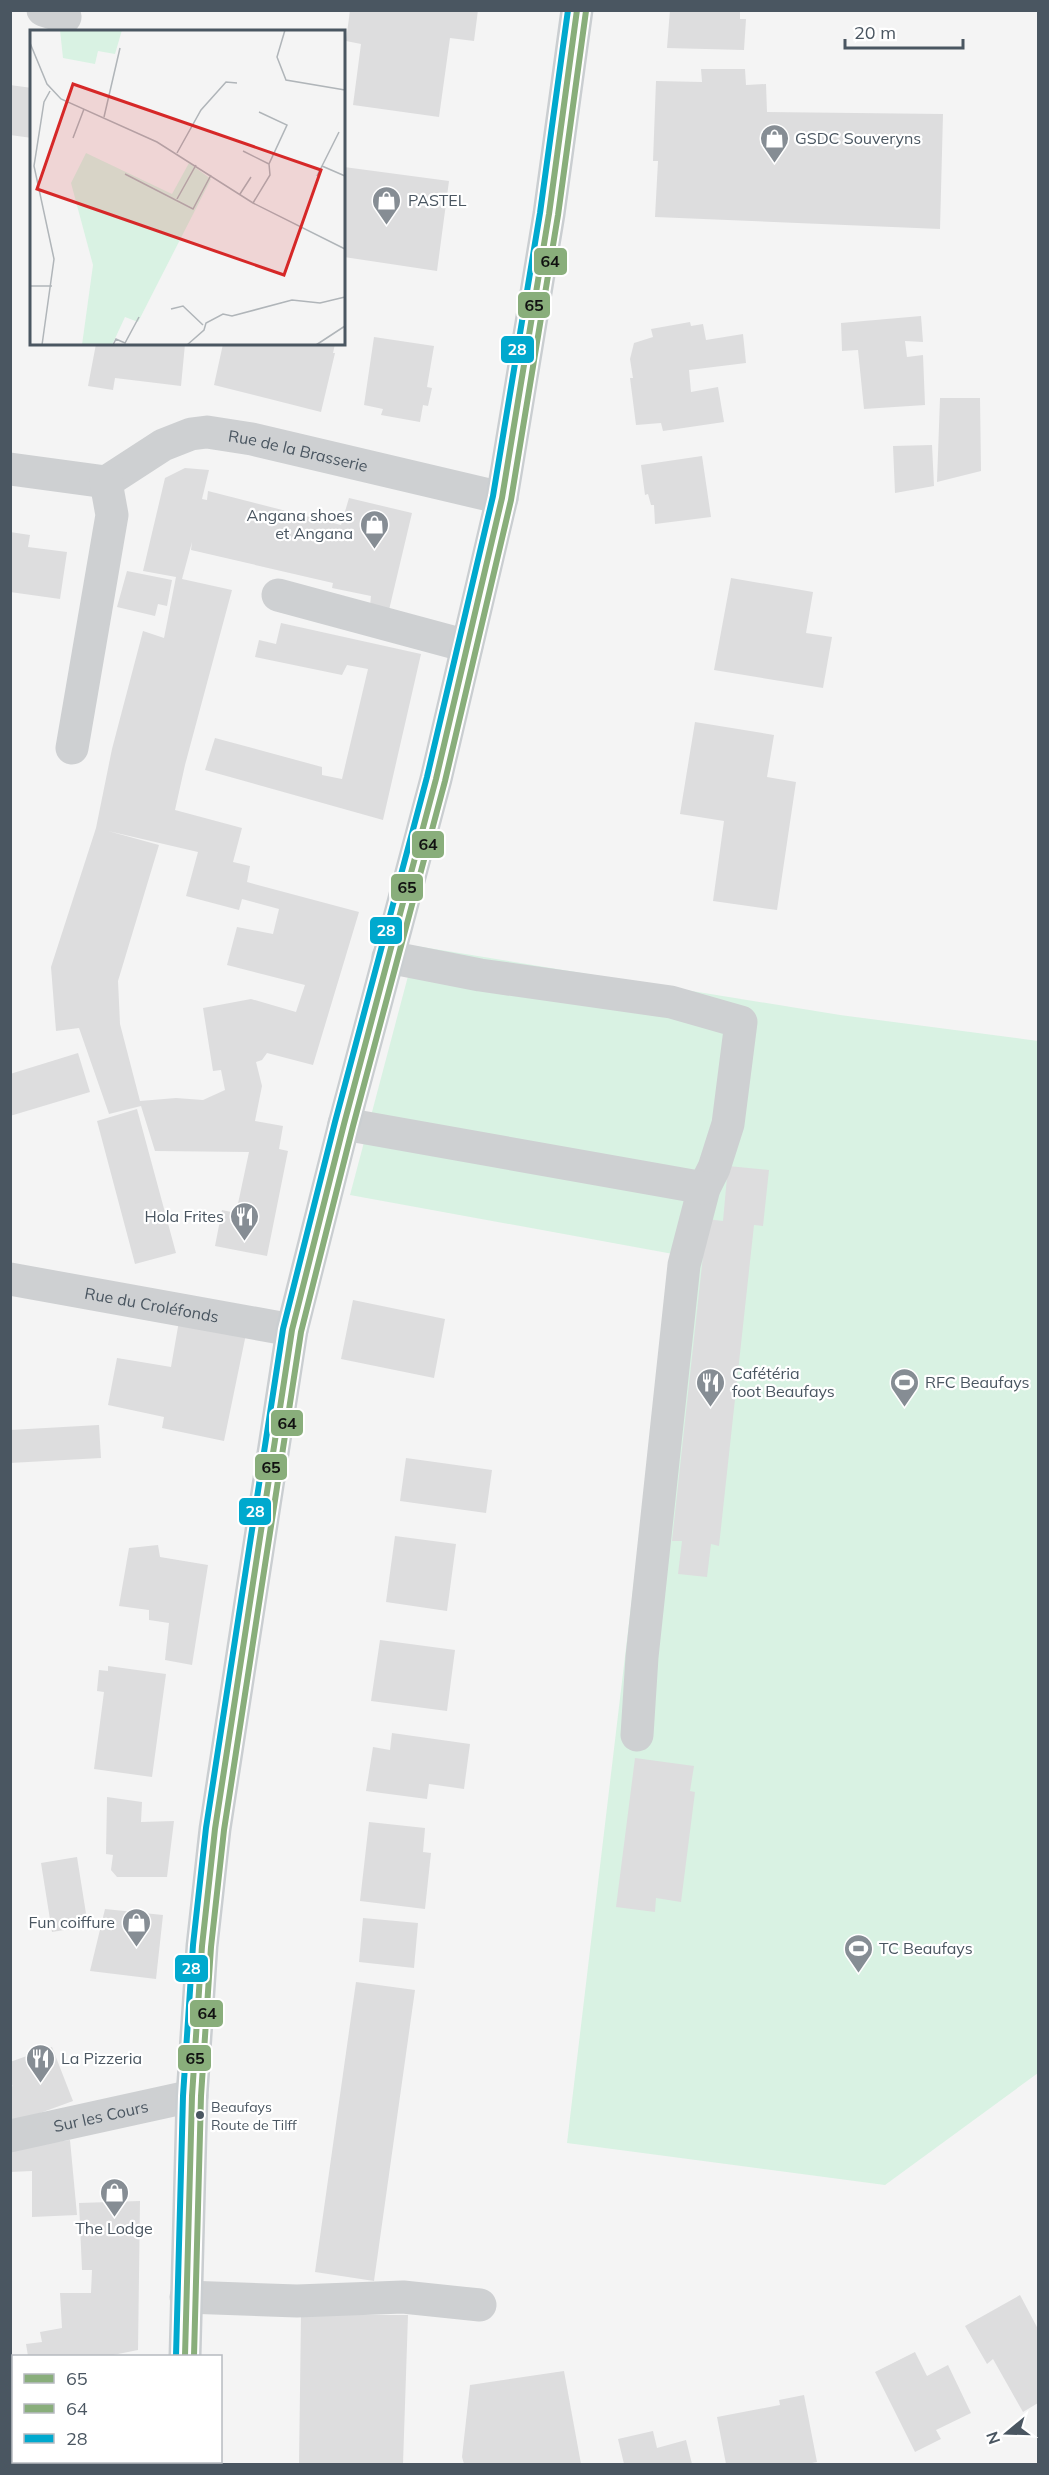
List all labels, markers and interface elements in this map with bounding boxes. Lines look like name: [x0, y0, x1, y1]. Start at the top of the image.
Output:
scale bar: [845, 12, 964, 50]
text: 20 m: [854, 21, 896, 44]
inset map: [30, 30, 345, 345]
shop icon: GSDC Souveryns: [758, 122, 790, 164]
place label: GSDC Souveryns: [795, 128, 921, 148]
shop icon: PASTEL: [371, 184, 403, 226]
place label: PASTEL: [408, 190, 467, 210]
line badge: 64: [533, 247, 568, 276]
text: 64: [540, 251, 560, 271]
line badge: 65: [517, 291, 551, 319]
text: 65: [524, 295, 544, 315]
line badge: 28: [500, 335, 535, 364]
text: 28: [507, 339, 527, 359]
street label: Rue de la Brasserie: [227, 425, 370, 476]
place label: Angana shoes et Angana: [246, 505, 353, 543]
shop icon: Angana shoes et Angana: [358, 508, 390, 550]
line badge: 64: [411, 830, 445, 859]
text: 64: [418, 834, 438, 854]
line badge: 65: [390, 873, 424, 902]
text: 65: [397, 877, 417, 897]
line badge: 28: [369, 916, 403, 945]
text: 28: [376, 920, 396, 940]
restaurant icon: Hola Frites: [229, 1200, 261, 1242]
place label: Hola Frites: [144, 1206, 224, 1226]
street label: Rue du Croléfonds: [83, 1283, 220, 1327]
place label: Cafétéria foot Beaufays: [732, 1363, 835, 1401]
restaurant icon: Cafétéria foot Beaufays: [695, 1366, 727, 1408]
sports icon: RFC Beaufays: [888, 1366, 920, 1408]
place label: RFC Beaufays: [925, 1372, 1030, 1392]
line badge: 64: [270, 1409, 304, 1437]
text: 64: [277, 1413, 297, 1433]
line badge: 65: [254, 1453, 288, 1481]
text: 65: [261, 1457, 281, 1477]
line badge: 28: [238, 1497, 272, 1526]
text: 28: [245, 1501, 265, 1521]
shop icon: Fun coiffure: [120, 1906, 152, 1948]
place label: Fun coiffure: [29, 1912, 115, 1932]
sports icon: TC Beaufays: [842, 1932, 874, 1974]
place label: TC Beaufays: [879, 1938, 973, 1958]
line badge: 28: [174, 1954, 209, 1983]
text: 28: [181, 1958, 201, 1978]
line badge: 64: [189, 1999, 224, 2028]
text: 64: [197, 2003, 217, 2023]
restaurant icon: La Pizzeria: [24, 2042, 56, 2084]
line badge: 65: [177, 2044, 212, 2072]
place label: La Pizzeria: [61, 2048, 142, 2068]
text: 65: [185, 2048, 205, 2068]
street label: Sur les Cours: [52, 2096, 150, 2136]
place label: Beaufays Route de Tilff: [211, 2098, 297, 2134]
marker: Beaufays Route de Tilff: [194, 2109, 206, 2121]
shop icon: The Lodge: [98, 2176, 130, 2218]
place label: The Lodge: [75, 2218, 153, 2238]
legend: [12, 2355, 222, 2463]
text: 65: [66, 2367, 88, 2390]
text: 64: [66, 2397, 88, 2420]
north arrow: [977, 2403, 1037, 2463]
text: 28: [66, 2427, 88, 2450]
text: N: [981, 2429, 1004, 2447]

